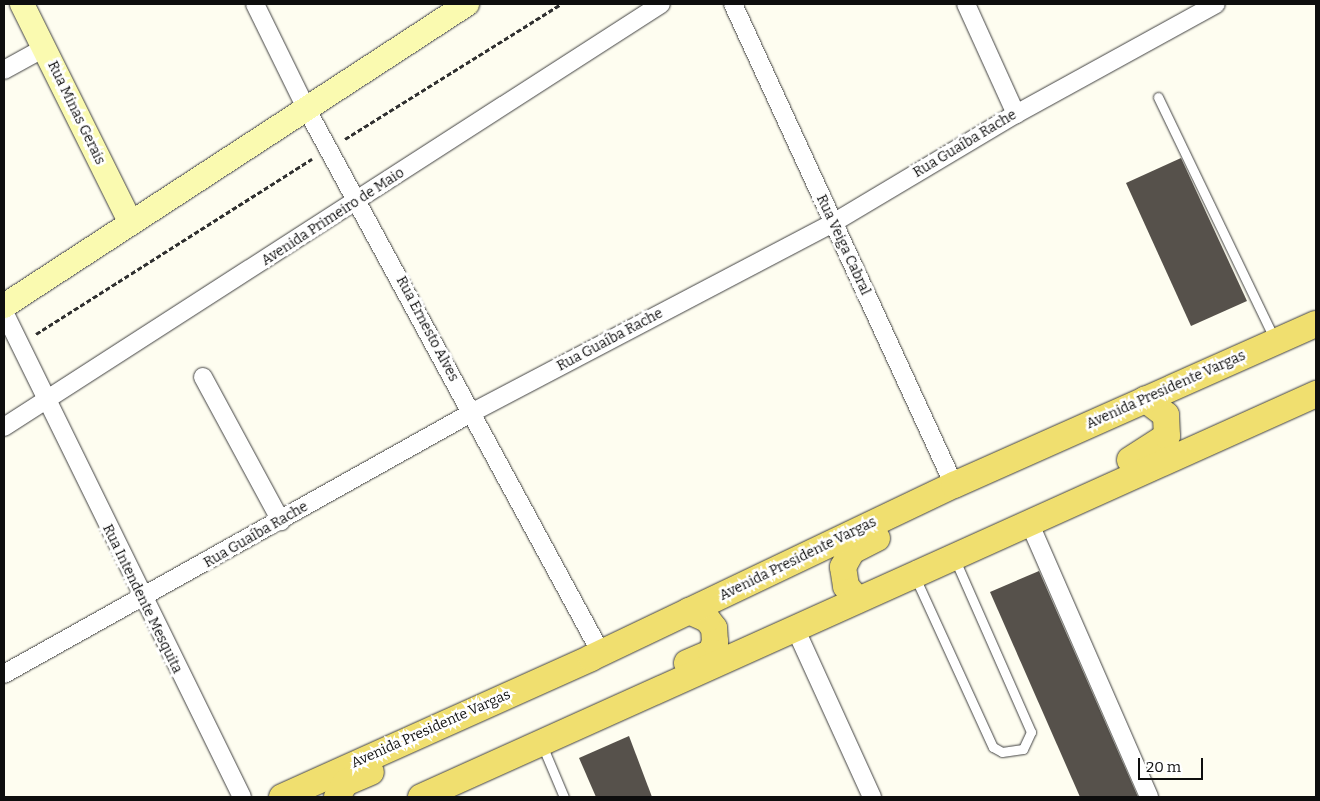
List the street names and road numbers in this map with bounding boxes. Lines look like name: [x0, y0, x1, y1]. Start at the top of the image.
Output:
street label: Rua Minas Gerais: [44, 59, 108, 167]
street label: Rua Guaíba Rache: [910, 107, 1020, 181]
street label: Avenida Primeiro de Maio: [258, 165, 408, 269]
street label: Rua Veiga Cabral: [812, 192, 874, 298]
street label: Rua Ernesto Alves: [392, 274, 462, 384]
street label: Rua Guaíba Rache: [554, 305, 666, 375]
street label: Avenida Presidente Vargas: [1084, 347, 1248, 433]
street label: Rua Guaíba Rache: [201, 498, 311, 572]
street label: Avenida Presidente Vargas: [717, 514, 879, 604]
street label: Rua Intendente Mesquita: [99, 522, 185, 676]
street label: Avenida Presidente Vargas: [349, 686, 513, 772]

